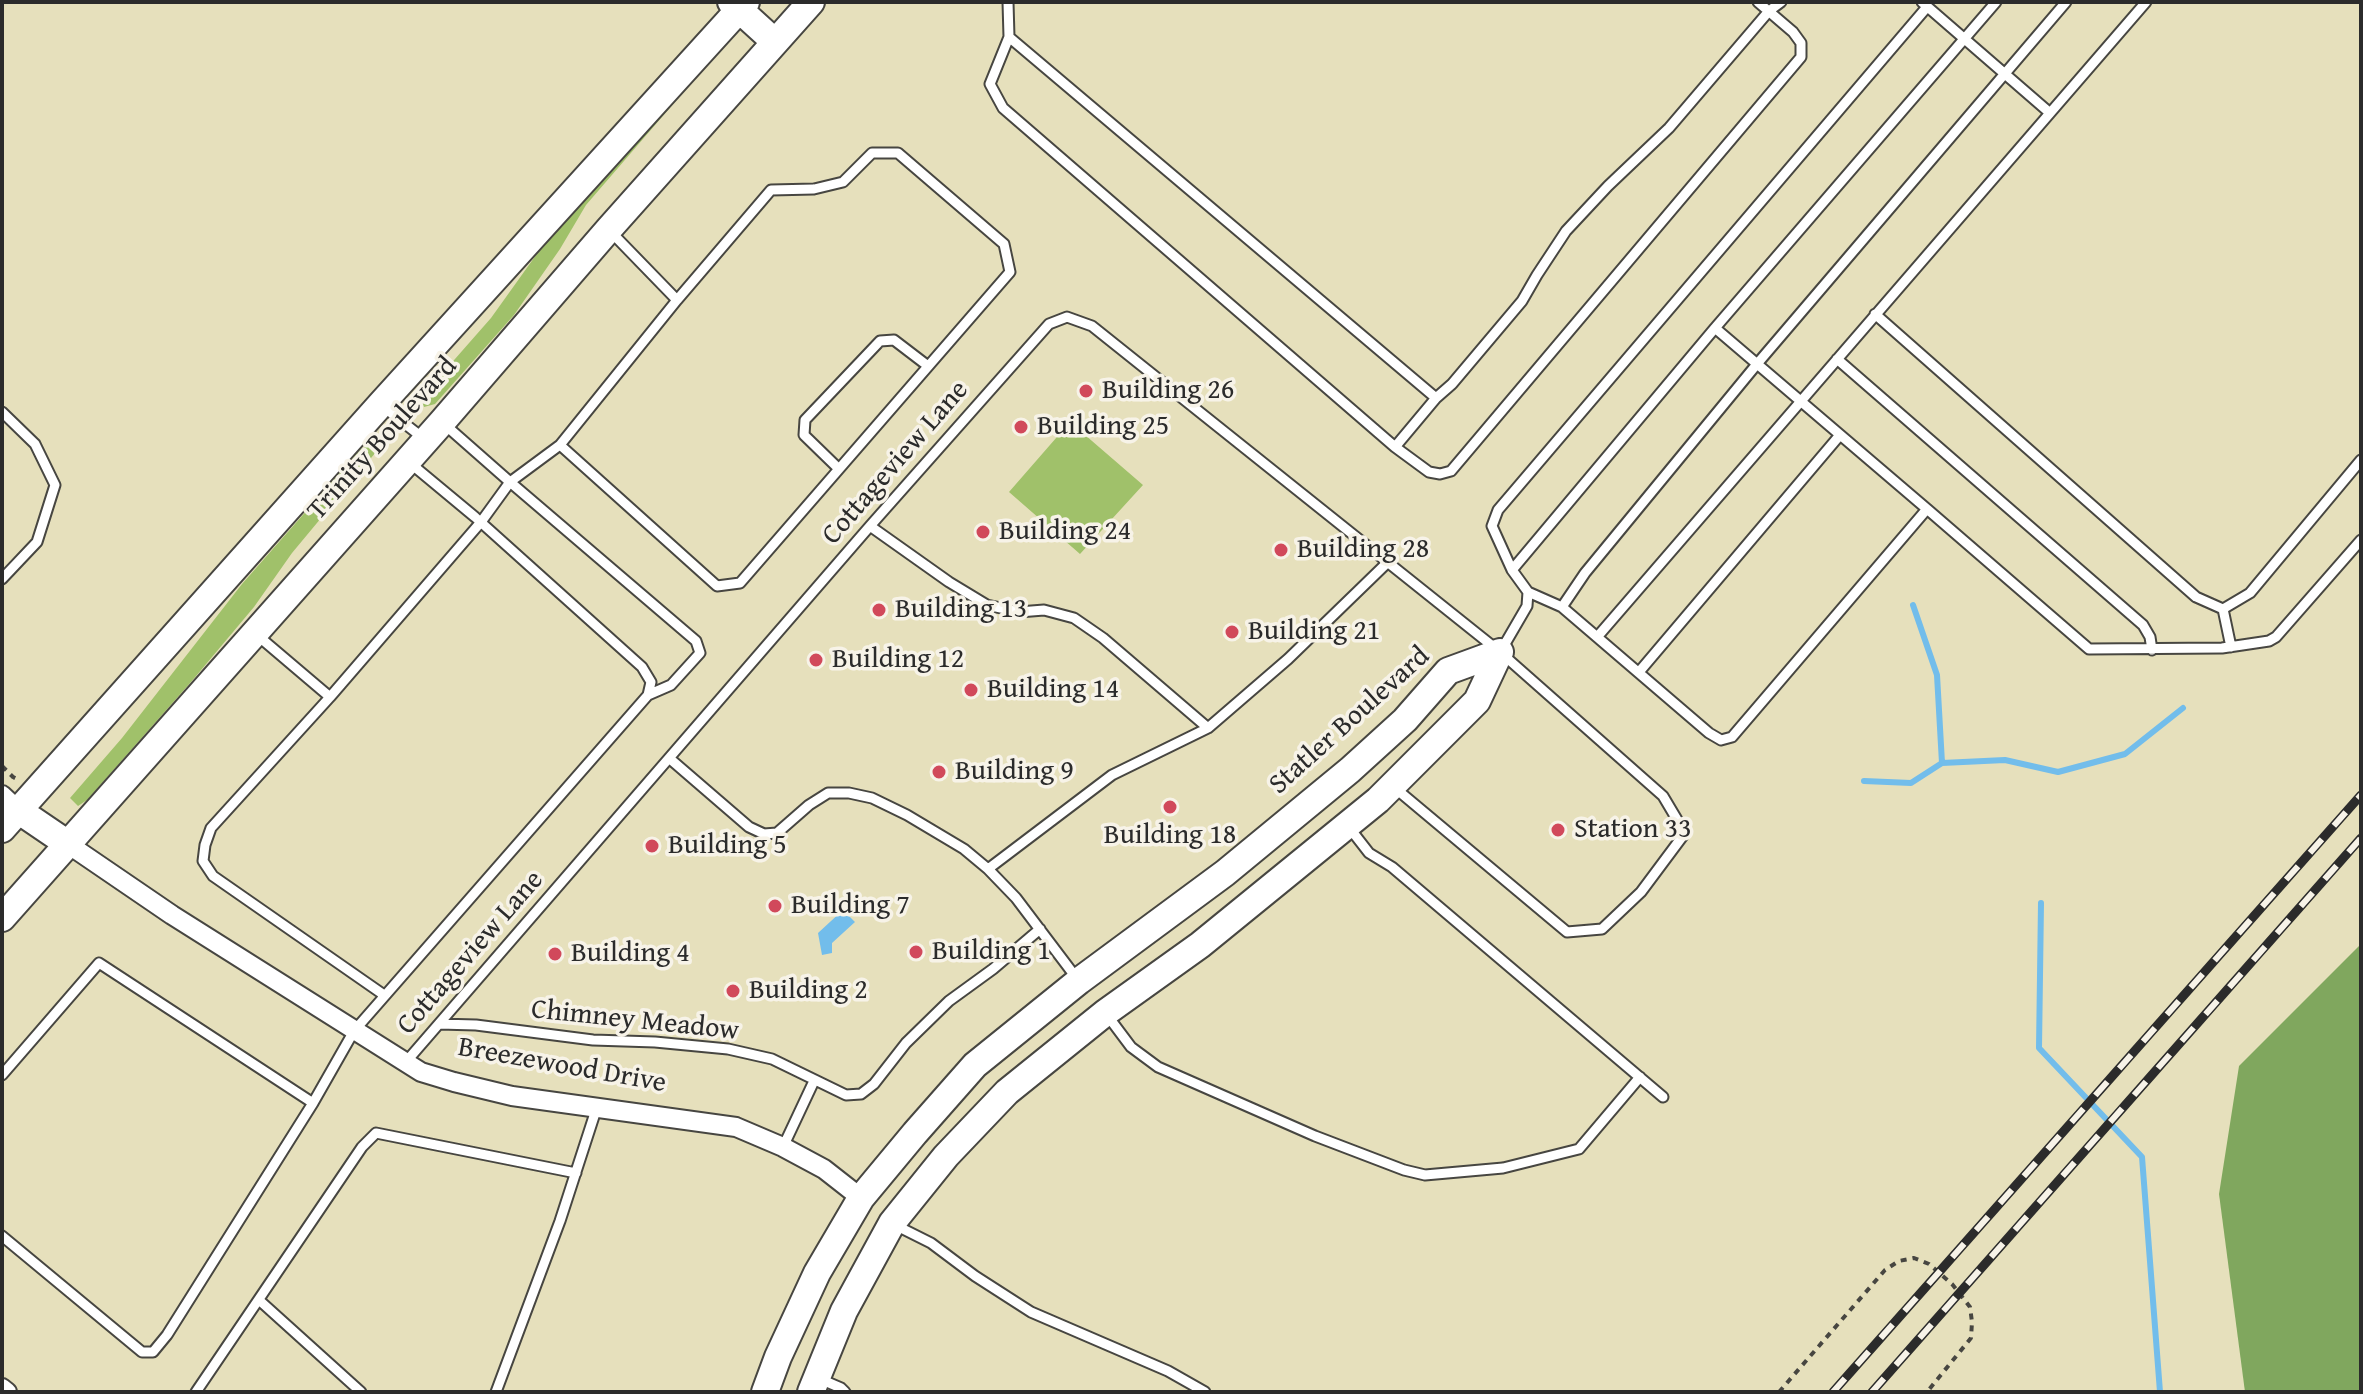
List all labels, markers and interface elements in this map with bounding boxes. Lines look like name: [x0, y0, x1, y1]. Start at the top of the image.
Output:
street label: Trinity Boulevard: [301, 351, 465, 527]
street label: Cottageview Lane: [816, 374, 976, 552]
place label: Building 26: [1102, 374, 1234, 408]
marker: Building 26: [1077, 382, 1095, 400]
place label: Building 25: [1037, 410, 1169, 444]
marker: Building 25: [1012, 418, 1030, 436]
place label: Building 24: [999, 515, 1131, 549]
marker: Building 24: [974, 523, 992, 541]
place label: Building 28: [1297, 533, 1429, 567]
marker: Building 28: [1272, 541, 1290, 559]
place label: Building 13: [895, 593, 1027, 627]
marker: Building 13: [870, 601, 888, 619]
place label: Building 21: [1248, 615, 1380, 649]
marker: Building 21: [1223, 623, 1241, 641]
street label: Statler Boulevard: [1263, 640, 1437, 802]
place label: Building 12: [832, 643, 964, 677]
marker: Building 12: [807, 651, 825, 669]
place label: Building 14: [987, 673, 1119, 707]
marker: Building 14: [962, 681, 980, 699]
place label: Building 9: [955, 755, 1074, 789]
marker: Building 9: [930, 763, 948, 781]
marker: Building 18: [1161, 798, 1179, 816]
place label: Station 33: [1574, 813, 1692, 847]
place label: Building 18: [1104, 819, 1236, 853]
marker: Station 33: [1549, 821, 1567, 839]
place label: Building 5: [668, 829, 787, 863]
marker: Building 5: [643, 837, 661, 855]
street label: Cottageview Lane: [391, 864, 551, 1042]
place label: Building 7: [791, 889, 910, 923]
marker: Building 7: [766, 897, 784, 915]
place label: Building 1: [932, 935, 1051, 969]
place label: Building 4: [571, 937, 690, 971]
marker: Building 1: [907, 943, 925, 961]
marker: Building 4: [546, 945, 564, 963]
place label: Building 2: [749, 974, 868, 1008]
marker: Building 2: [724, 982, 742, 1000]
street label: Chimney Meadow: [529, 993, 741, 1049]
street label: Breezewood Drive: [455, 1031, 669, 1101]

